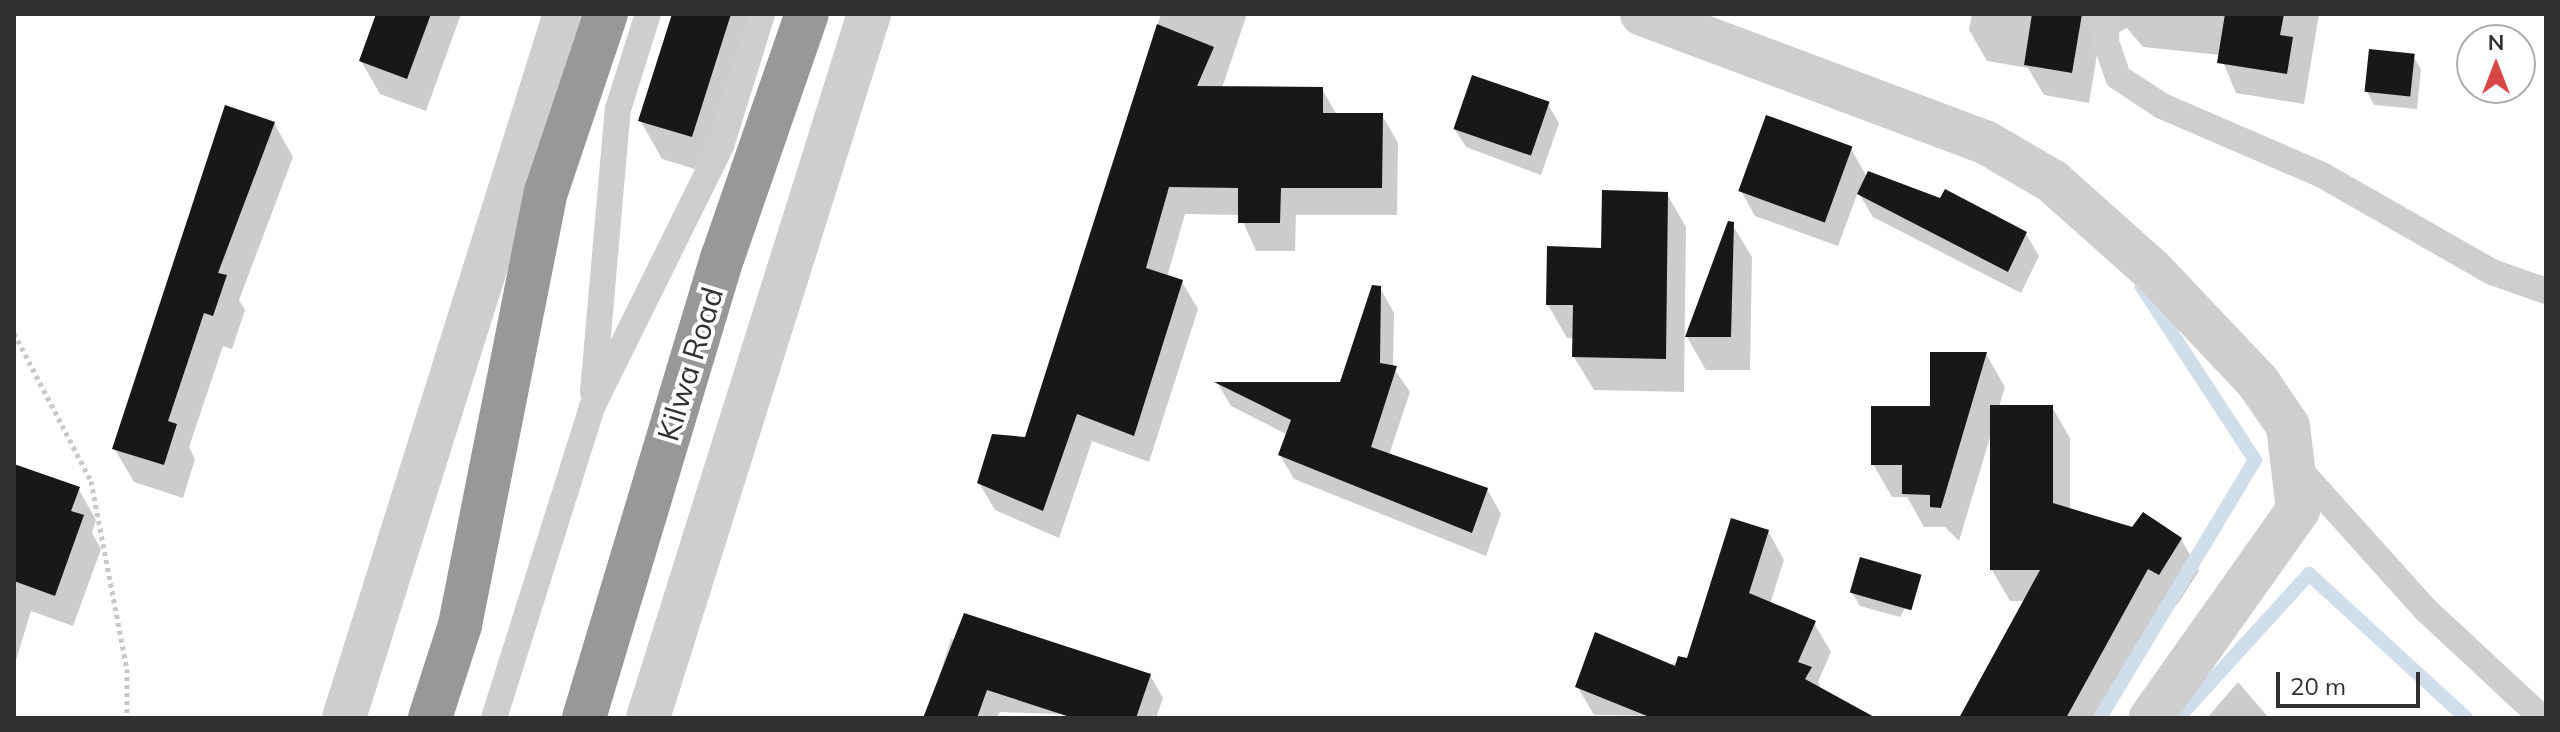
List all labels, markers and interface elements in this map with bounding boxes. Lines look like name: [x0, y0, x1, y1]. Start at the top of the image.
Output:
north arrow: [2456, 24, 2536, 104]
text: N: [2488, 28, 2504, 56]
street label: Kilwa Road: [650, 283, 730, 445]
scale bar: [2280, 656, 2424, 706]
text: 20 m: [2290, 671, 2346, 701]

